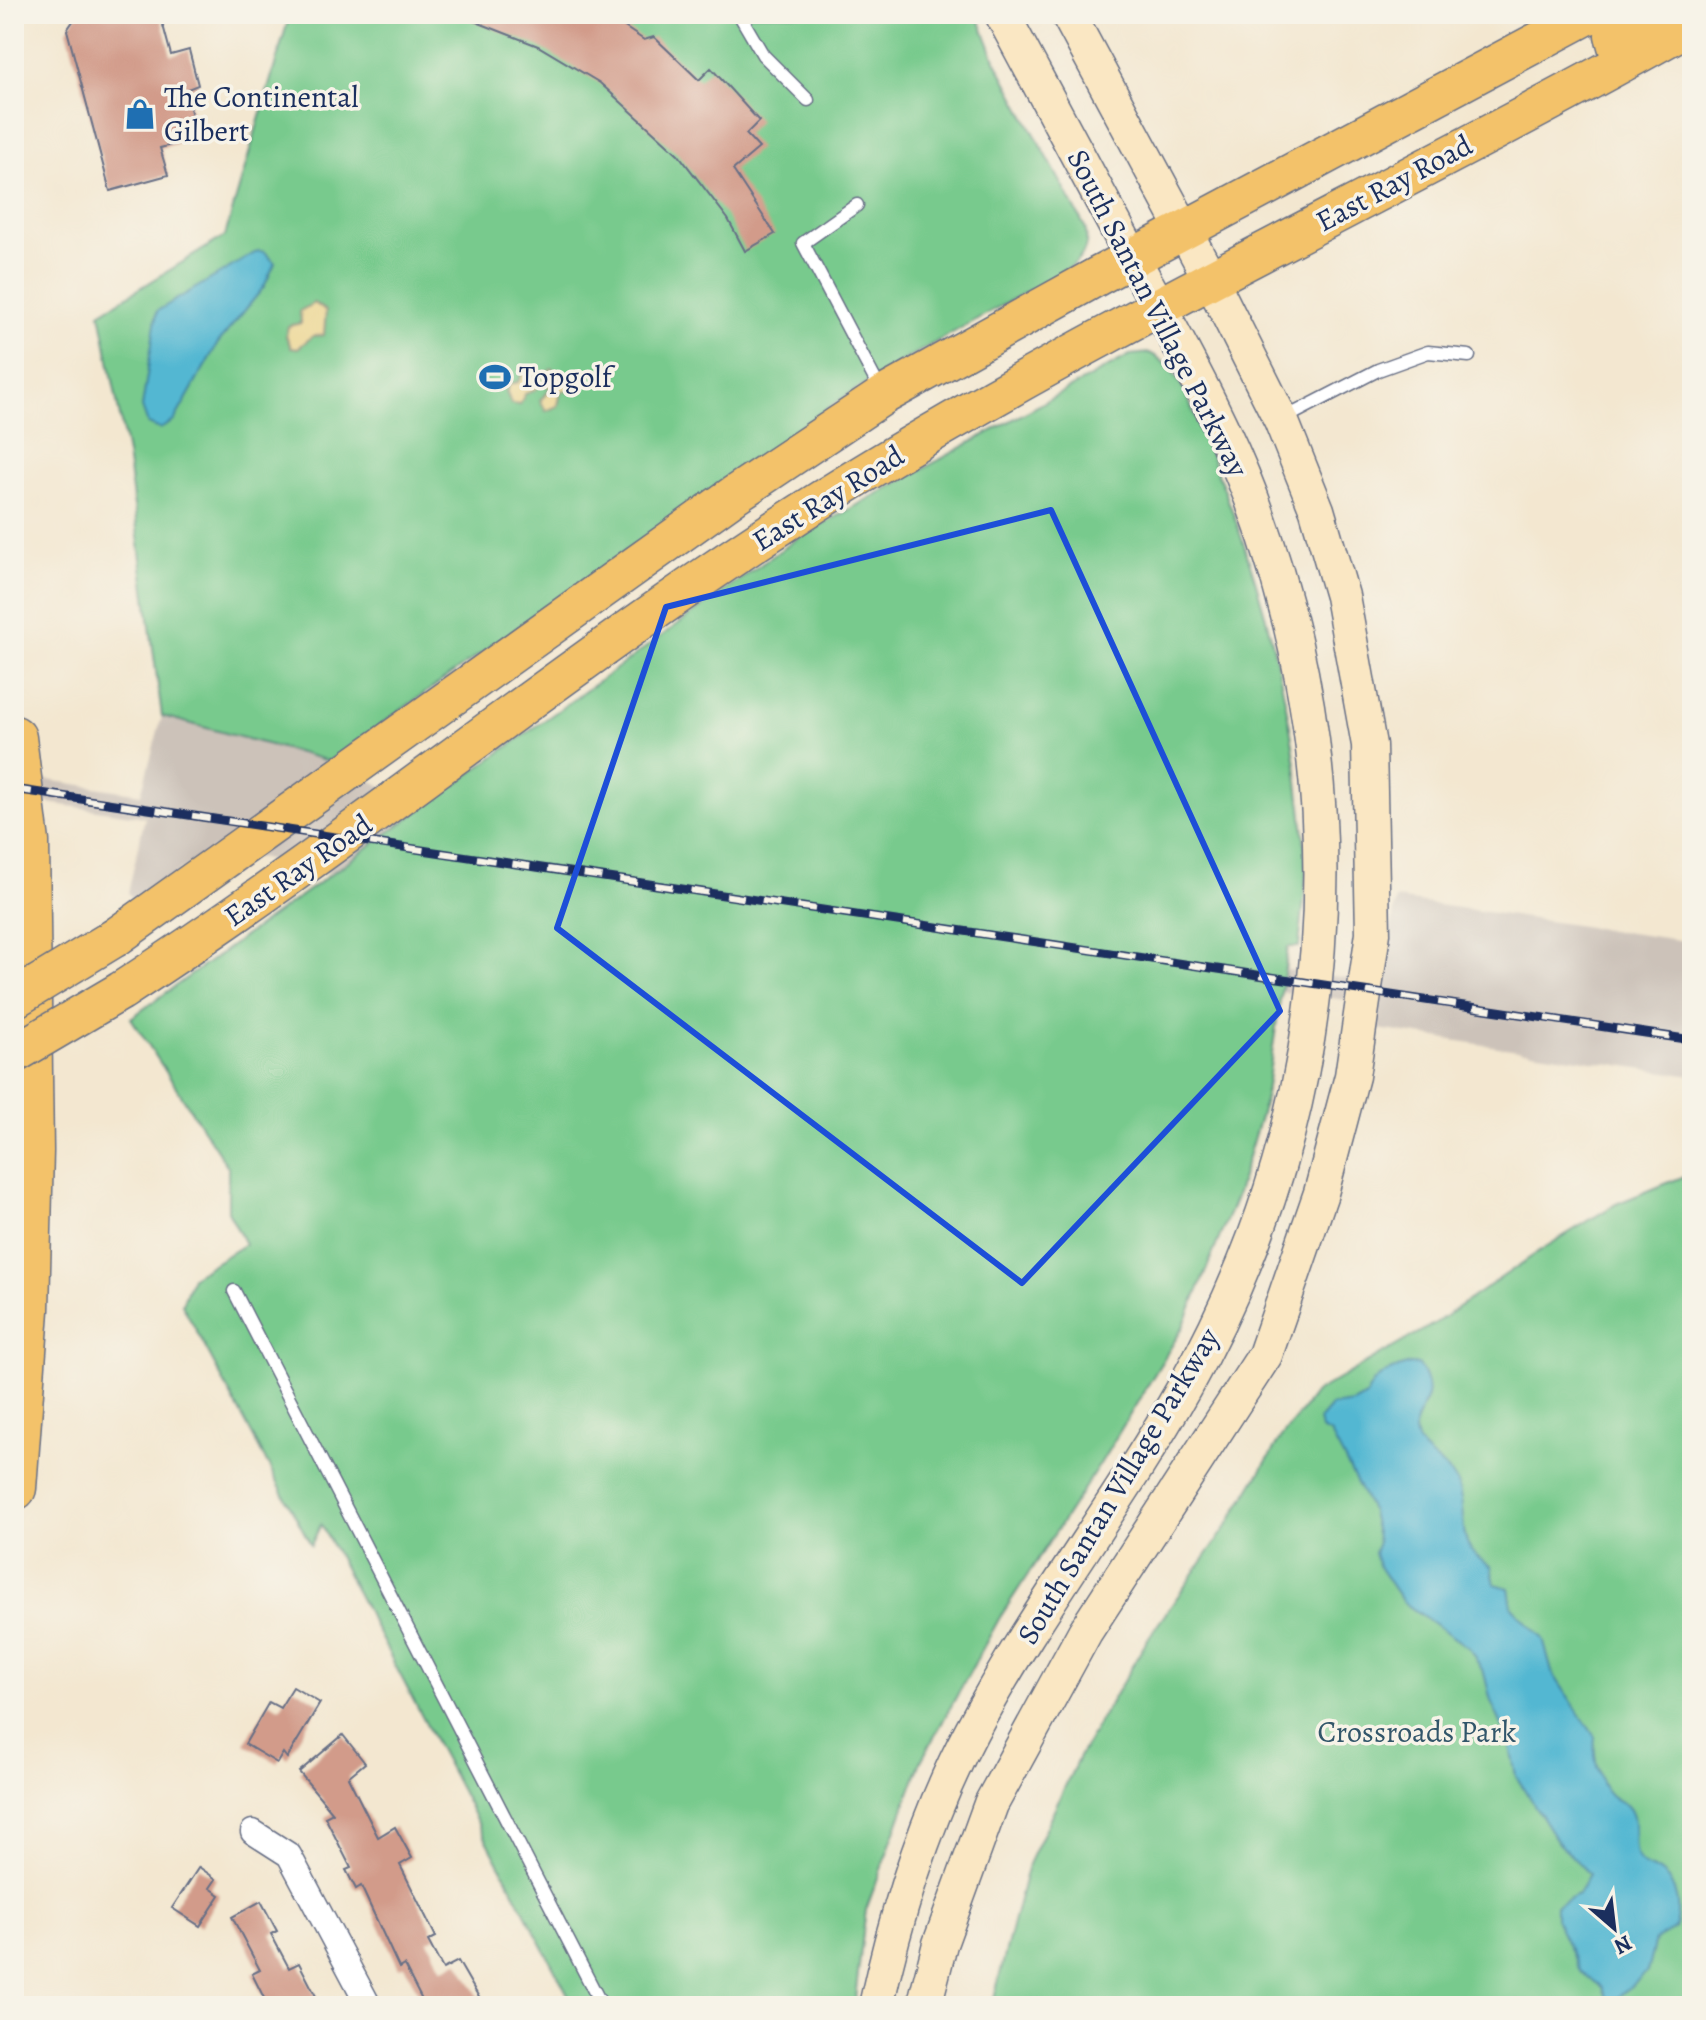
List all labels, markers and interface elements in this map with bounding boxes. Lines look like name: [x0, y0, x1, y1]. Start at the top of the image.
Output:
place label: The Continental Gilbert: [164, 77, 359, 151]
shop icon: The Continental Gilbert: [123, 97, 157, 131]
street label: East Ray Road: [1309, 125, 1480, 241]
street label: South Santan Village Parkway: [1058, 142, 1258, 484]
place label: Topgolf: [519, 357, 616, 397]
sports icon: Topgolf: [478, 360, 512, 394]
street label: East Ray Road: [744, 435, 912, 561]
street label: East Ray Road: [216, 804, 381, 936]
street label: South Santan Village Parkway: [1007, 1320, 1229, 1652]
park label: Crossroads Park: [1318, 1712, 1517, 1752]
north arrow: [1574, 1888, 1654, 1968]
text: N: [1609, 1928, 1637, 1962]

